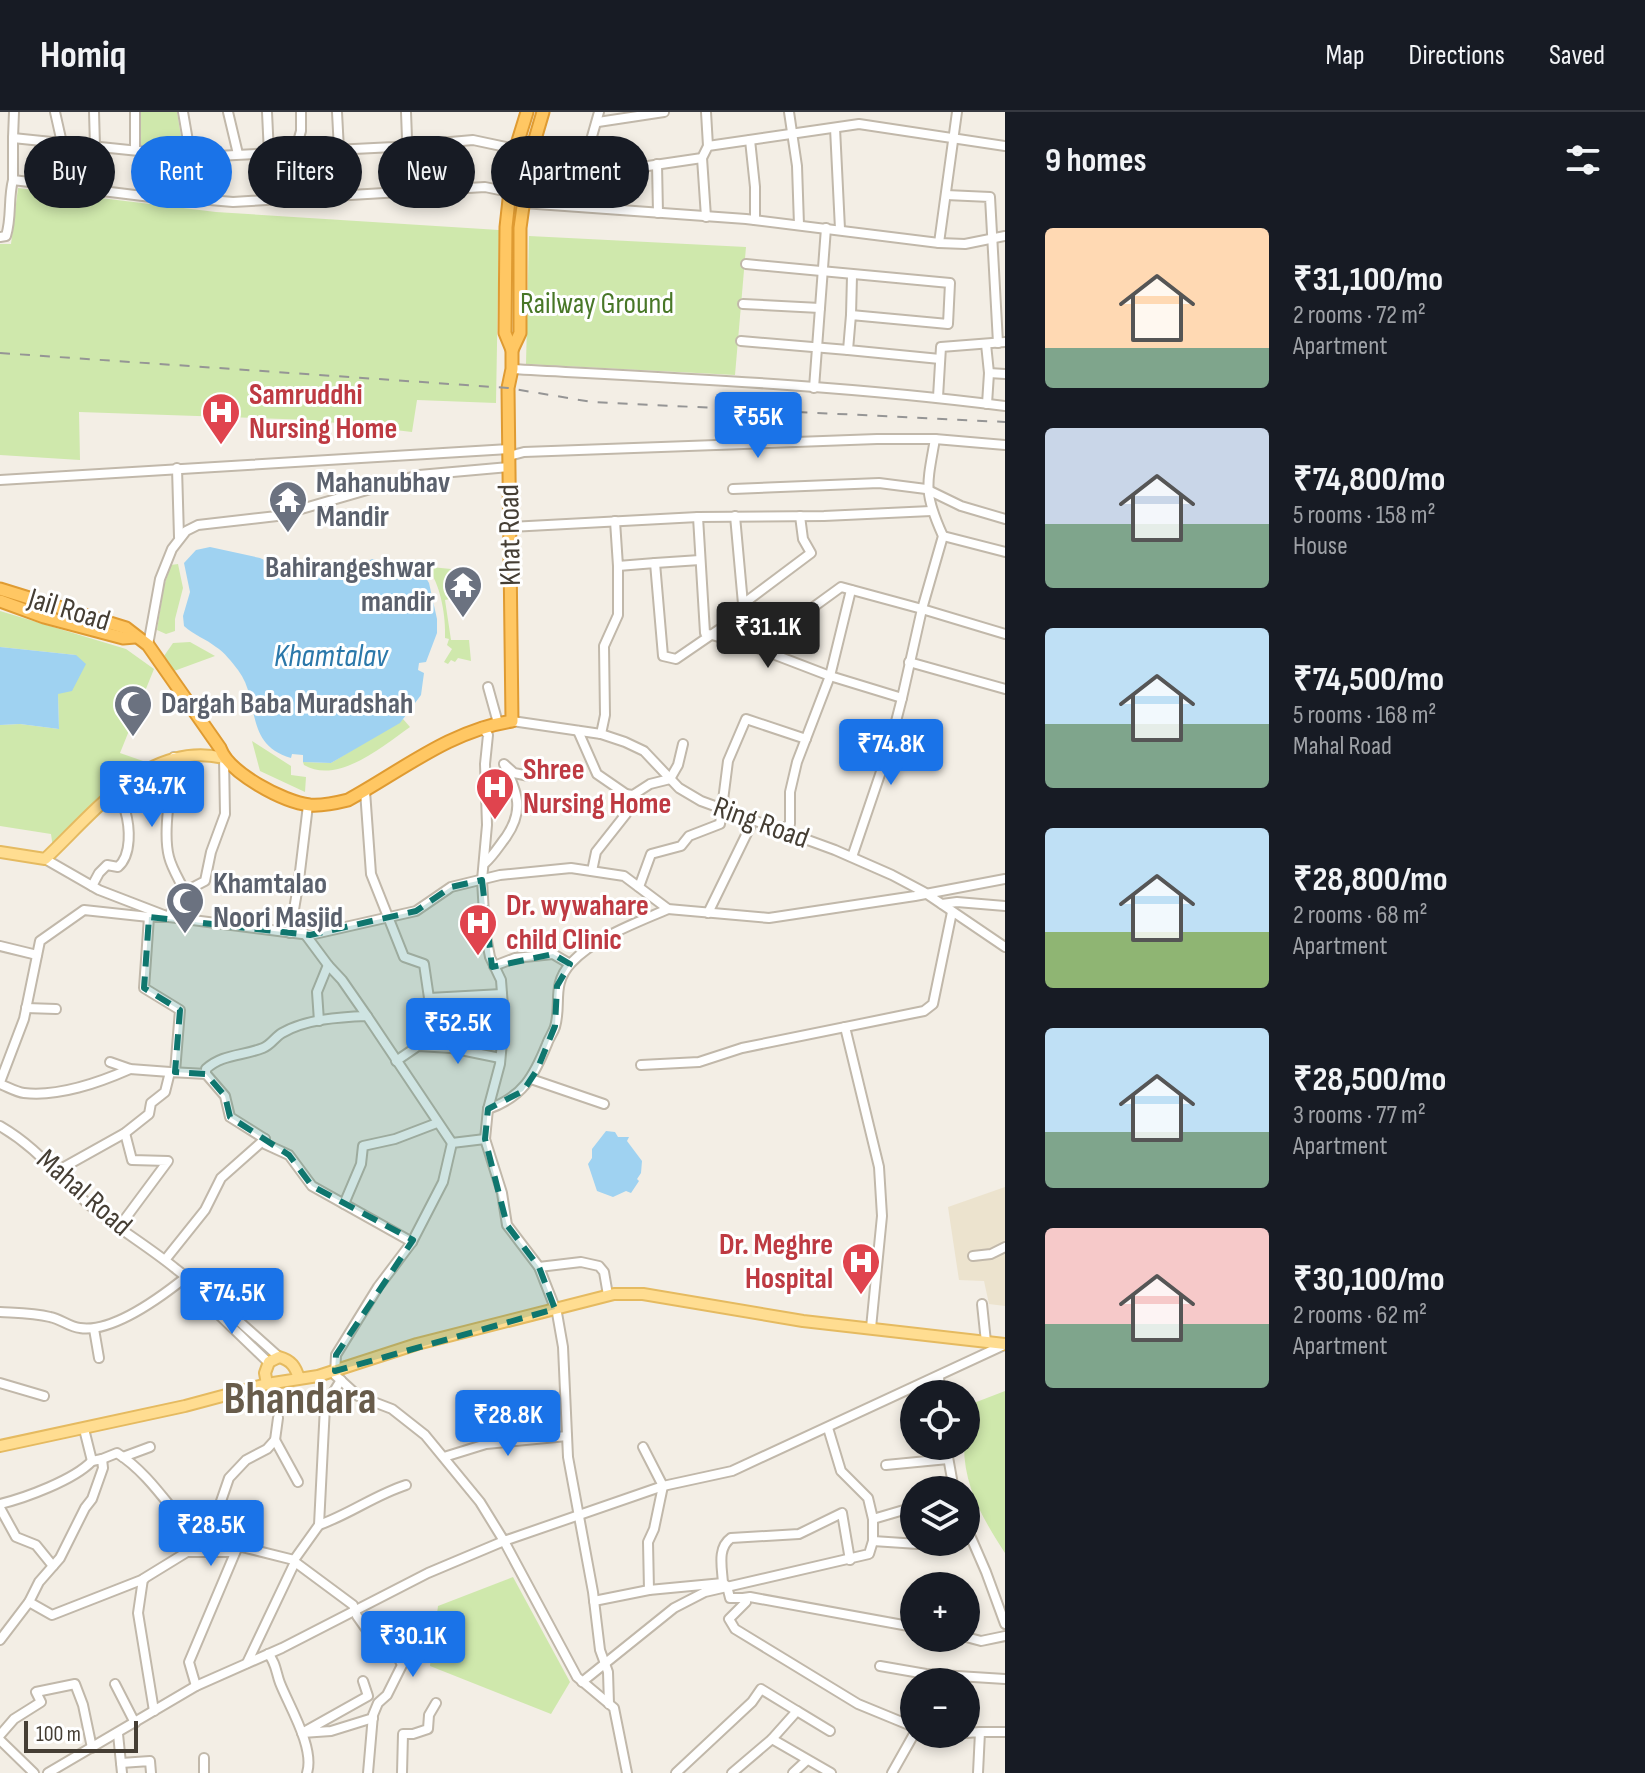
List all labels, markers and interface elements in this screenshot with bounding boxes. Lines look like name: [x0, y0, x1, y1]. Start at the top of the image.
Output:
text: Homiq: [40, 33, 126, 78]
text: Map: [1326, 39, 1365, 72]
text: Directions: [1409, 39, 1505, 72]
text: Saved: [1549, 39, 1605, 72]
chip: Buy: [24, 136, 115, 208]
chip: Rent: [131, 136, 232, 208]
chip: Filters: [248, 136, 362, 208]
chip: New: [378, 136, 475, 208]
chip: Apartment: [491, 136, 649, 208]
icon: filters: [1561, 138, 1605, 182]
text: 9 homes: [1045, 140, 1146, 181]
text: ₹31,100/mo: [1293, 259, 1443, 300]
icon: home: [1109, 260, 1205, 356]
park label: Railway Ground: [520, 286, 674, 322]
text: 2 rooms · 72 m²: [1293, 300, 1426, 331]
text: Apartment: [1293, 331, 1387, 362]
place label: Samruddhi Nursing Home: [249, 377, 397, 447]
hospital icon: Samruddhi Nursing Home: [200, 391, 242, 446]
pin: ₹55K: [711, 392, 805, 460]
text: ₹55K: [733, 402, 783, 433]
text: ₹74,800/mo: [1293, 459, 1445, 500]
icon: home: [1109, 460, 1205, 556]
place label: Mahanubhav Mandir: [316, 465, 451, 535]
temple icon: Mahanubhav Mandir: [267, 479, 309, 534]
street label: Khat Road: [491, 484, 529, 586]
text: 5 rooms · 158 m²: [1293, 500, 1436, 531]
text: House: [1293, 531, 1348, 562]
place label: Bahirangeshwar mandir: [265, 550, 435, 620]
temple icon: Bahirangeshwar mandir: [442, 564, 484, 619]
street label: Jail Road: [23, 580, 114, 639]
pin: ₹31.1K: [703, 602, 833, 670]
text: ₹31.1K: [735, 612, 801, 643]
water label: Khamtalav: [274, 637, 389, 676]
text: ₹74,500/mo: [1293, 659, 1444, 700]
icon: home: [1109, 660, 1205, 756]
mosque icon: Dargah Baba Muradshah: [112, 683, 154, 738]
place label: Dargah Baba Muradshah: [161, 686, 413, 722]
text: 5 rooms · 168 m²: [1293, 700, 1436, 731]
pin: ₹74.8K: [826, 719, 956, 787]
text: ₹74.8K: [857, 729, 925, 760]
text: Mahal Road: [1293, 731, 1392, 762]
place label: Shree Nursing Home: [523, 752, 671, 822]
pin: ₹34.7K: [87, 761, 217, 829]
hospital icon: Shree Nursing Home: [474, 766, 516, 821]
text: ₹34.7K: [118, 771, 186, 802]
street label: Ring Road: [708, 789, 814, 857]
text: ₹28,800/mo: [1293, 859, 1448, 900]
icon: home: [1109, 860, 1205, 956]
place label: Khamtalao Noori Masjid: [213, 866, 343, 936]
mosque icon: Khamtalao Noori Masjid: [164, 880, 206, 935]
place label: Dr. wywahare child Clinic: [506, 888, 649, 958]
text: 2 rooms · 68 m²: [1293, 900, 1428, 931]
hospital icon: Dr. wywahare child Clinic: [457, 902, 499, 957]
text: Apartment: [1293, 931, 1387, 962]
pin: ₹52.5K: [393, 998, 523, 1066]
text: ₹52.5K: [424, 1008, 492, 1039]
text: ₹28,500/mo: [1293, 1059, 1446, 1100]
icon: home: [1109, 1060, 1205, 1156]
text: 3 rooms · 77 m²: [1293, 1100, 1426, 1131]
text: Apartment: [1293, 1131, 1387, 1162]
street label: Mahal Road: [29, 1142, 139, 1244]
place label: Dr. Meghre Hospital: [719, 1227, 833, 1297]
hospital icon: Dr. Meghre Hospital: [840, 1241, 882, 1296]
text: ₹30,100/mo: [1293, 1259, 1445, 1300]
icon: home: [1109, 1260, 1205, 1356]
pin: ₹74.5K: [167, 1268, 297, 1336]
text: ₹74.5K: [199, 1278, 265, 1309]
text: 2 rooms · 62 m²: [1293, 1300, 1427, 1331]
text: Apartment: [1293, 1331, 1387, 1362]
district label: Bhandara: [224, 1372, 376, 1427]
map controls: [900, 1380, 980, 1748]
button: locate: [900, 1380, 980, 1460]
pin: ₹28.8K: [443, 1390, 573, 1458]
text: ₹28.8K: [473, 1400, 543, 1431]
button: layers: [900, 1476, 980, 1556]
pin: ₹28.5K: [146, 1500, 276, 1568]
text: ₹28.5K: [177, 1510, 245, 1541]
button: +: [900, 1572, 980, 1652]
pin: ₹30.1K: [348, 1611, 478, 1679]
text: ₹30.1K: [379, 1621, 447, 1652]
button: −: [900, 1668, 980, 1748]
scale bar: [24, 1717, 138, 1753]
text: 100 m: [36, 1721, 81, 1748]

